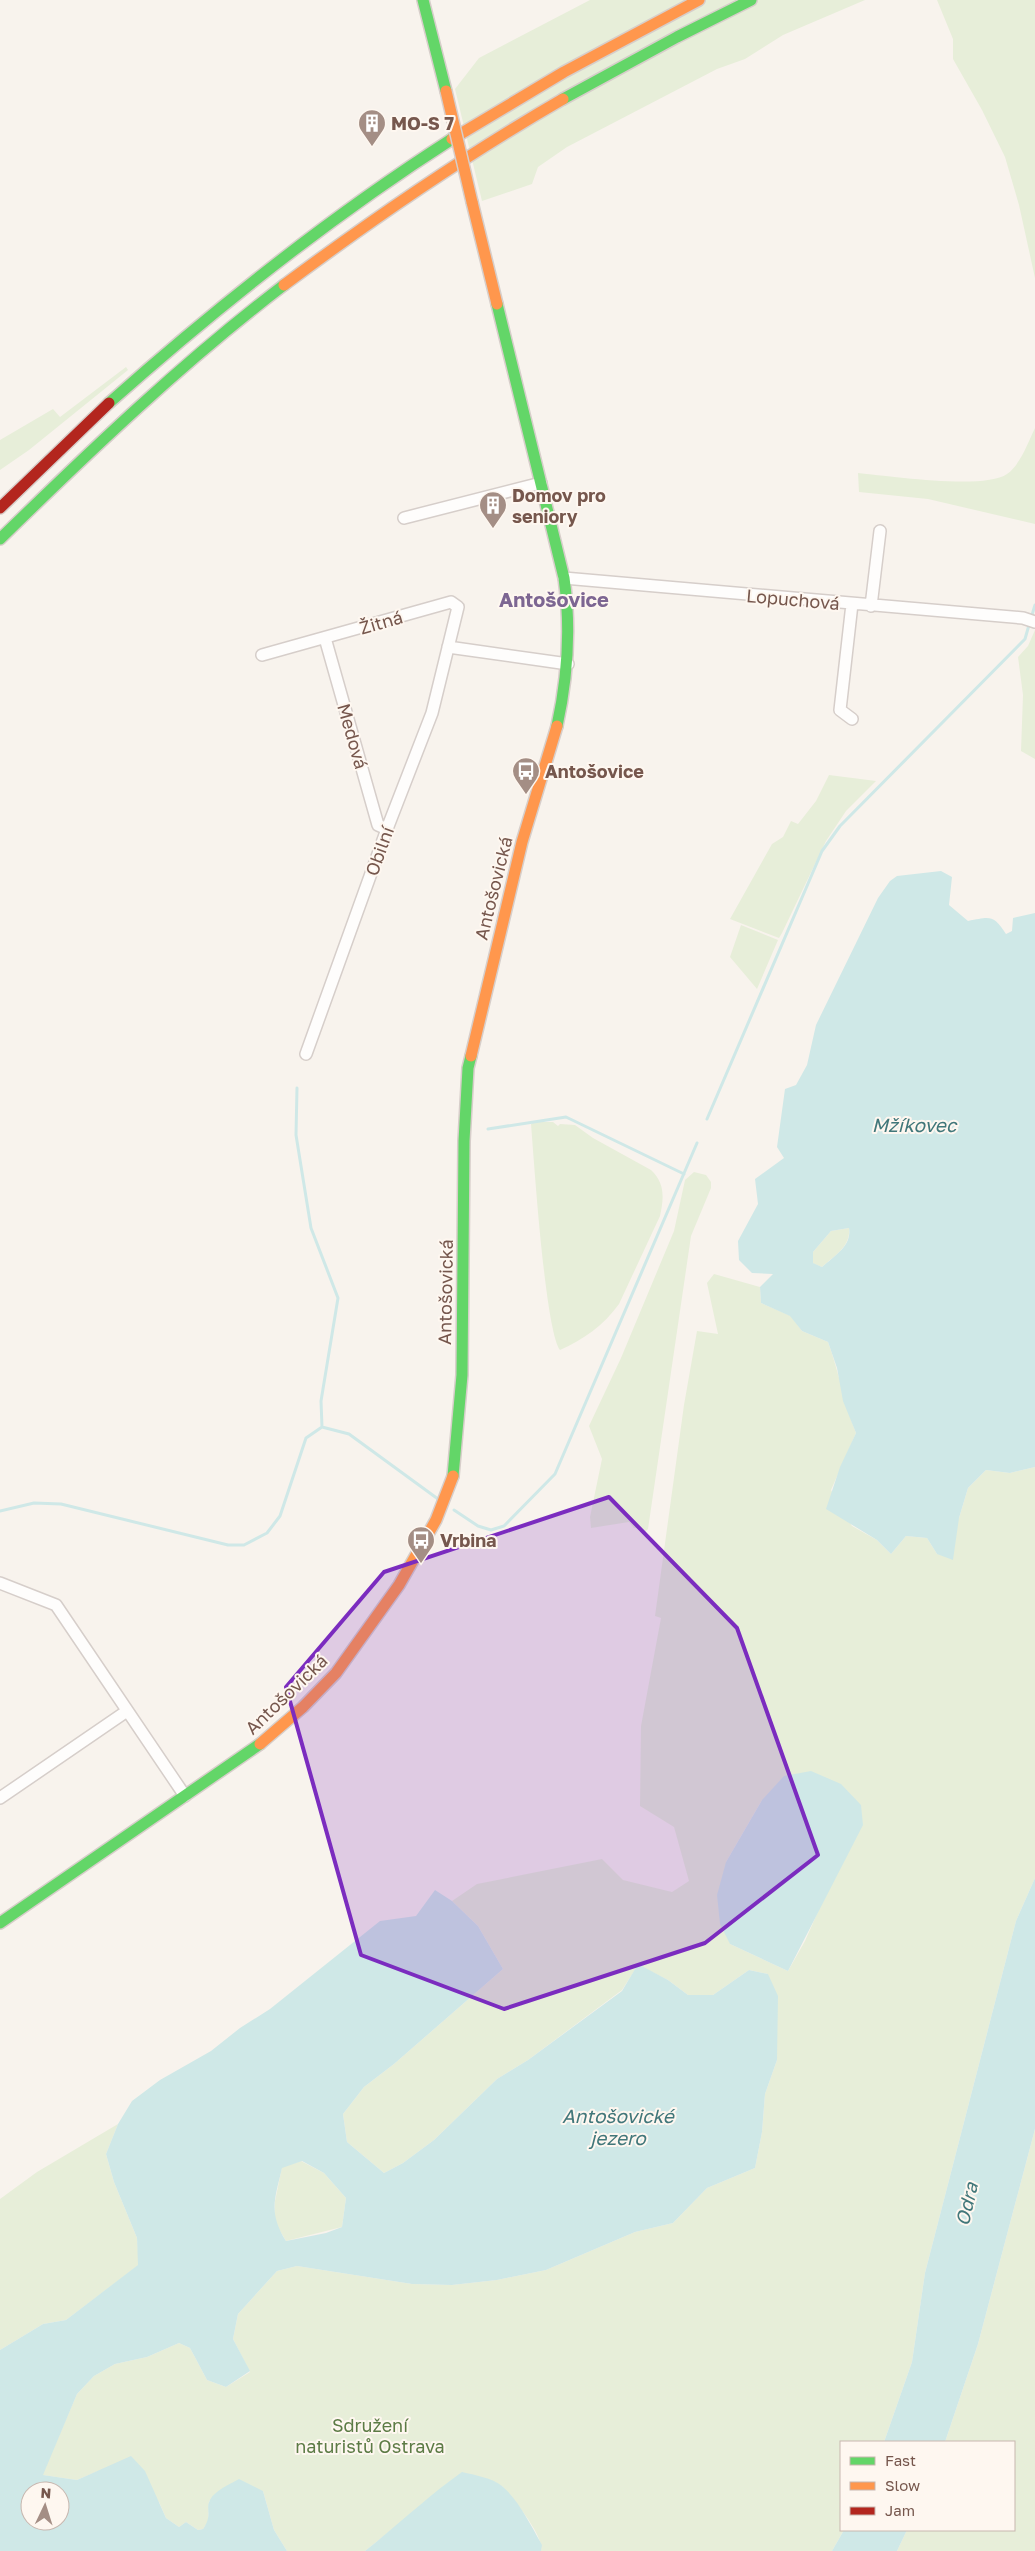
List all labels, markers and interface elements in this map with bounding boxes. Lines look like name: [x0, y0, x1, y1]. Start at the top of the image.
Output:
building icon: MO-S 7: [357, 108, 387, 147]
place label: MO-S 7: [391, 112, 454, 134]
place label: Domov pro seniory: [512, 484, 606, 527]
building icon: Domov pro seniory: [478, 490, 508, 529]
street label: Lopuchová: [745, 584, 841, 614]
district label: Antošovice: [499, 587, 609, 611]
street label: Žitná: [357, 605, 405, 639]
street label: Medová: [333, 701, 373, 771]
bus stop icon: Antošovice: [511, 756, 541, 795]
place label: Antošovice: [545, 760, 644, 782]
street label: Obilní: [360, 822, 398, 879]
street label: Antošovická: [470, 834, 516, 942]
water label: Mžíkovec: [872, 1113, 958, 1136]
street label: Antošovická: [433, 1239, 457, 1345]
bus stop icon: Vrbina: [406, 1525, 436, 1564]
place label: Vrbina: [440, 1529, 497, 1551]
street label: Antošovická: [240, 1649, 332, 1739]
water label: Antošovické jezero: [562, 2104, 676, 2149]
water label: Odra: [950, 2179, 982, 2228]
park label: Sdružení naturistů Ostrava: [295, 2414, 445, 2457]
legend: [840, 2441, 1015, 2531]
text: Fast: [885, 2451, 916, 2469]
text: Slow: [885, 2476, 920, 2494]
north arrow: [20, 2481, 70, 2531]
text: N: [40, 2484, 52, 2501]
text: Jam: [885, 2501, 915, 2519]

